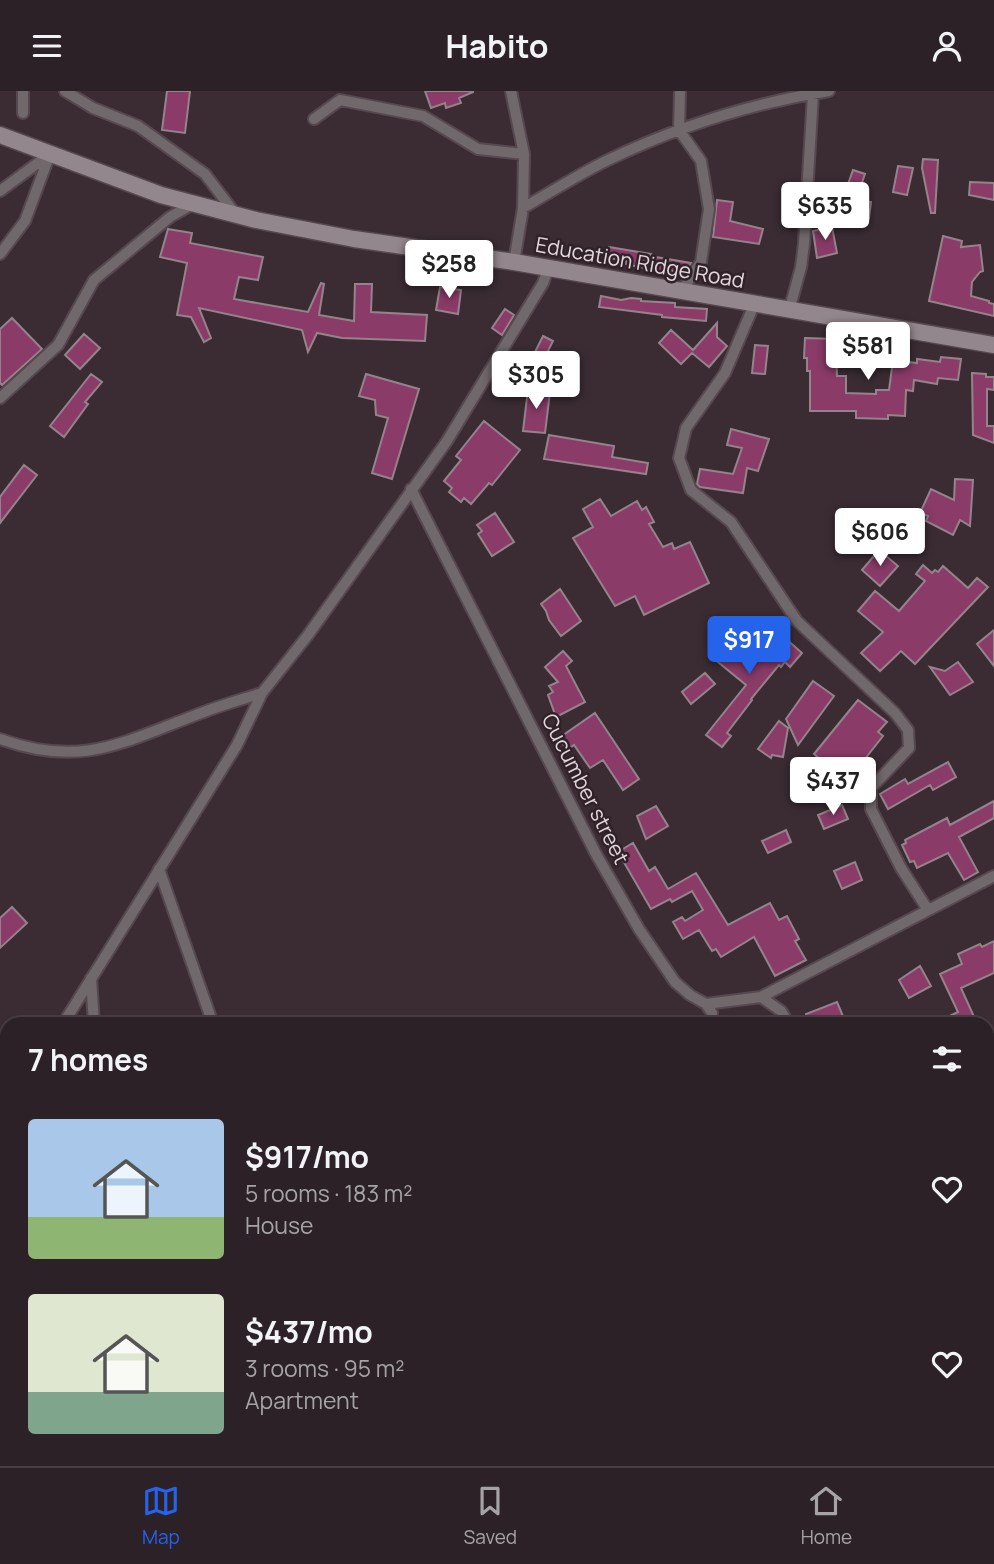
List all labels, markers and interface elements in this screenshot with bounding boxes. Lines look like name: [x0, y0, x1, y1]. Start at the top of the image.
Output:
text: Habito: [446, 24, 548, 68]
icon: menu: [28, 27, 66, 65]
icon: person: [928, 27, 966, 65]
pin: $635: [784, 183, 866, 242]
text: $635: [797, 189, 853, 221]
street label: Education Ridge Road: [533, 230, 747, 294]
pin: $258: [408, 241, 490, 300]
text: $258: [421, 247, 477, 279]
pin: $581: [827, 323, 909, 382]
text: $581: [842, 329, 894, 361]
pin: $305: [495, 351, 577, 411]
text: $305: [508, 358, 564, 390]
pin: $606: [839, 509, 921, 568]
text: $606: [851, 515, 909, 547]
pin: $917: [708, 617, 790, 676]
text: $917: [723, 623, 775, 655]
street label: Cucumber street: [536, 708, 636, 869]
pin: $437: [792, 757, 874, 817]
text: $437: [806, 764, 860, 796]
text: 7 homes: [28, 1039, 148, 1080]
icon: filters: [928, 1040, 966, 1078]
text: $917/mo: [245, 1136, 369, 1177]
icon: home: [84, 1147, 168, 1231]
icon: heart: [928, 1170, 966, 1208]
text: 5 rooms · 183 m²: [245, 1177, 412, 1209]
text: House: [245, 1209, 314, 1241]
text: $437/mo: [245, 1311, 373, 1352]
icon: home: [84, 1322, 168, 1406]
icon: heart: [928, 1345, 966, 1383]
text: 3 rooms · 95 m²: [245, 1352, 404, 1384]
text: Apartment: [245, 1384, 359, 1416]
tab: Map: [142, 1482, 180, 1550]
tab: Saved: [464, 1482, 517, 1550]
tab: Home: [801, 1482, 852, 1550]

